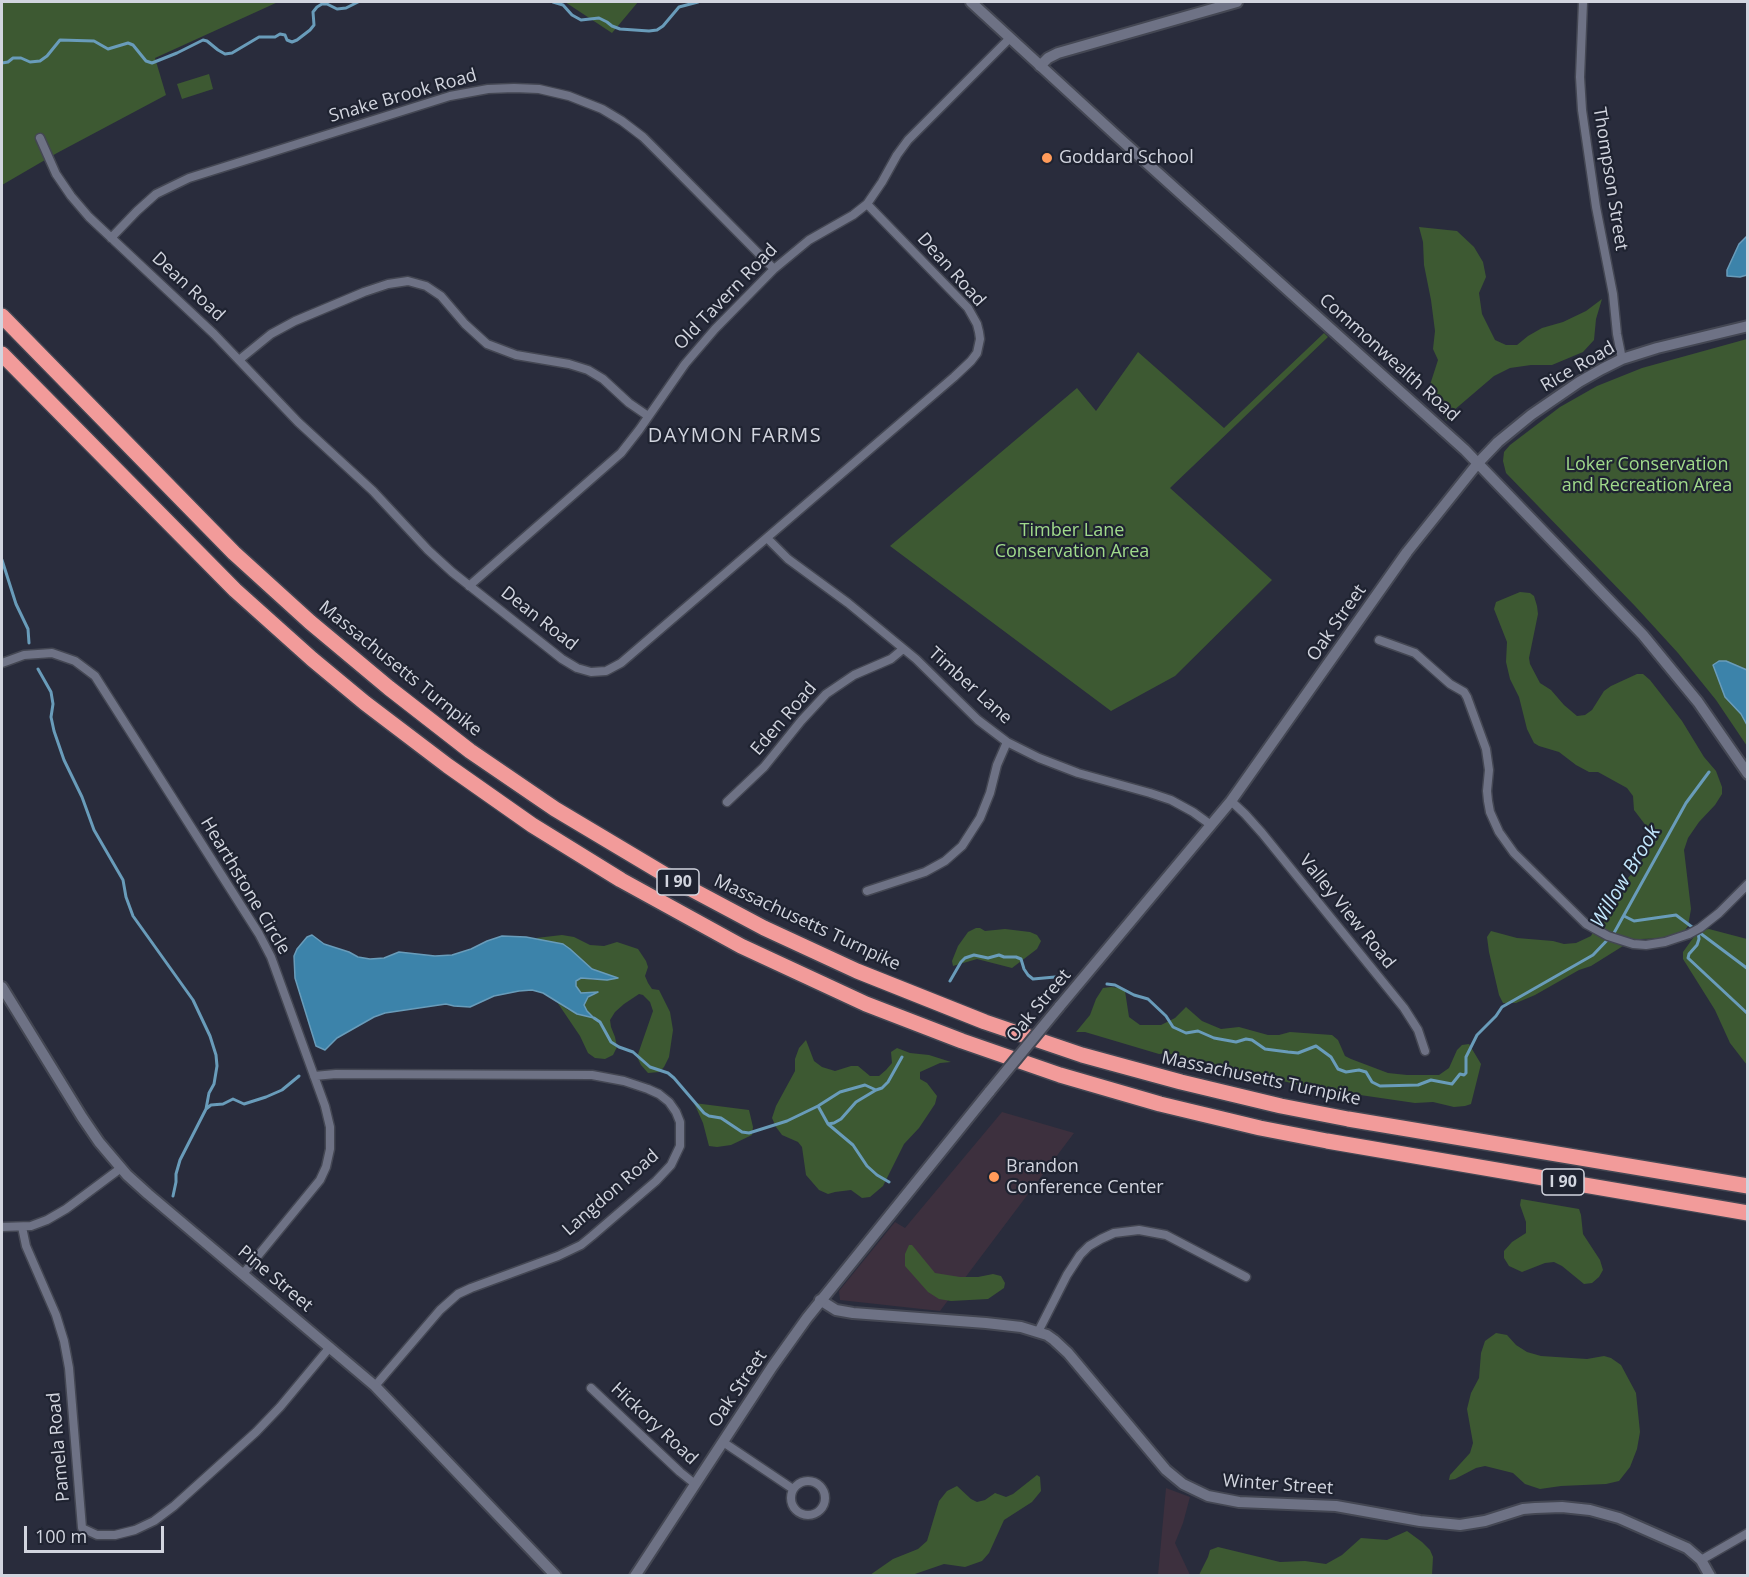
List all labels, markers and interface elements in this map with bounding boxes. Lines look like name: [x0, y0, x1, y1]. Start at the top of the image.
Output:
street label: Snake Brook Road: [327, 65, 479, 127]
street label: Thompson Street: [1588, 106, 1632, 252]
place label: Goddard School: [1059, 147, 1194, 169]
marker: Goddard School: [1040, 151, 1054, 165]
street label: Dean Road: [912, 229, 990, 311]
street label: Old Tavern Road: [670, 239, 782, 355]
street label: Dean Road: [147, 248, 229, 326]
street label: Commonwealth Road: [1315, 289, 1463, 427]
street label: Rice Road: [1537, 337, 1619, 397]
district label: DAYMON FARMS: [648, 424, 822, 448]
park label: Loker Conservation and Recreation Area: [1562, 454, 1732, 496]
park label: Timber Lane Conservation Area: [995, 520, 1149, 562]
street label: Oak Street: [1303, 581, 1371, 665]
street label: Dean Road: [496, 582, 582, 656]
street label: Massachusetts Turnpike: [314, 597, 486, 741]
street label: Timber Lane: [924, 643, 1016, 729]
street label: Eden Road: [746, 678, 822, 760]
street label: Hearthstone Circle: [195, 813, 295, 959]
water label: Willow Brook: [1586, 821, 1666, 933]
street label: Valley View Road: [1294, 851, 1400, 973]
road number: I 90: [657, 869, 699, 895]
street label: Massachusetts Turnpike: [710, 870, 904, 976]
street label: Oak Street: [1002, 965, 1076, 1047]
street label: Massachusetts Turnpike: [1159, 1047, 1363, 1111]
street label: Langdon Road: [558, 1145, 664, 1241]
place label: Brandon Conference Center: [1006, 1156, 1164, 1198]
road number: I 90: [1542, 1169, 1584, 1195]
marker: Brandon Conference Center: [987, 1170, 1001, 1184]
street label: Pine Street: [233, 1241, 317, 1317]
street label: Oak Street: [704, 1346, 772, 1432]
street label: Hickory Road: [606, 1378, 702, 1470]
street label: Pamela Road: [43, 1391, 75, 1503]
street label: Winter Street: [1222, 1470, 1334, 1500]
scale bar: [27, 1514, 166, 1552]
text: 100 m: [35, 1524, 87, 1548]

